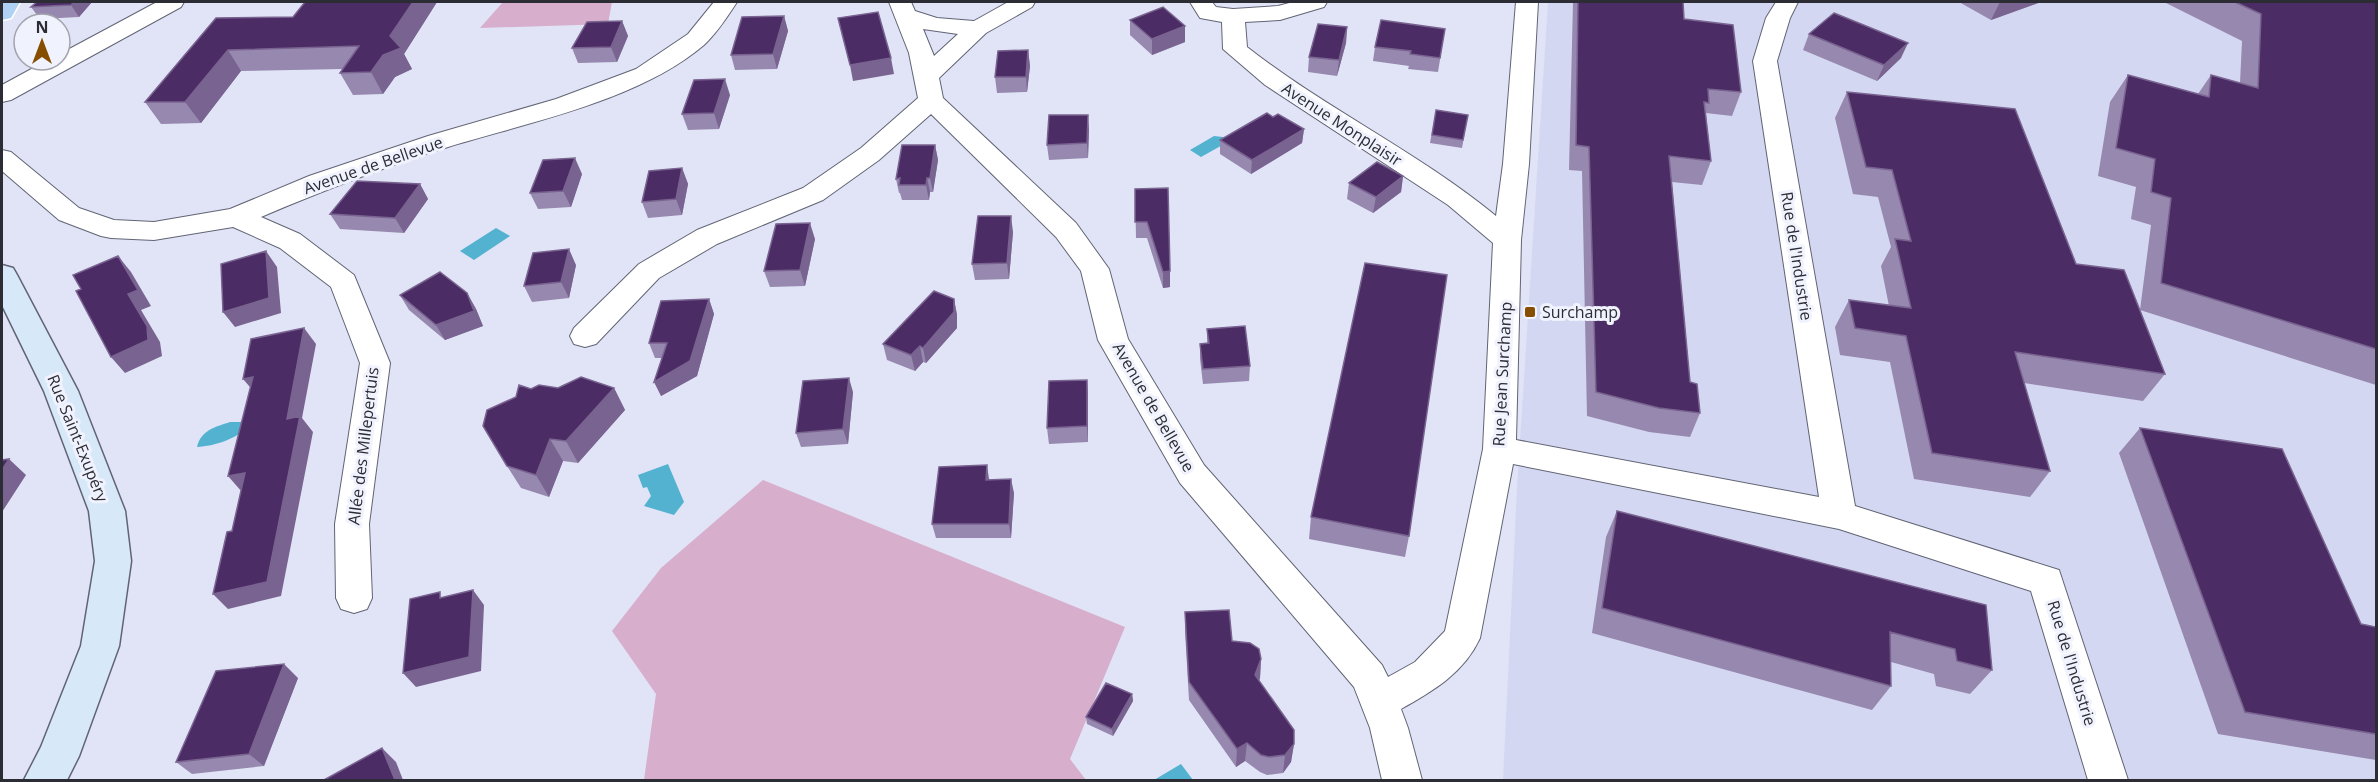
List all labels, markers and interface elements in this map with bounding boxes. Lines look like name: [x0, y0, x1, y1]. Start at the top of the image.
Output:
north arrow: [12, 12, 72, 72]
text: N: [35, 16, 49, 38]
street label: Avenue Monplaisir: [1278, 77, 1407, 171]
street label: Avenue de Bellevue: [300, 131, 446, 199]
street label: Rue de l'Industrie: [1776, 190, 1818, 322]
street label: Rue Jean Surchamp: [1487, 301, 1517, 447]
place label: Surchamp: [1542, 301, 1618, 323]
marker: Surchamp: [1523, 305, 1537, 319]
street label: Avenue de Bellevue: [1108, 338, 1200, 476]
street label: Allée des Millepertuis: [342, 366, 384, 526]
street label: Rue Saint-Exupéry: [42, 371, 114, 506]
street label: Rue de l'Industrie: [2042, 598, 2102, 728]

